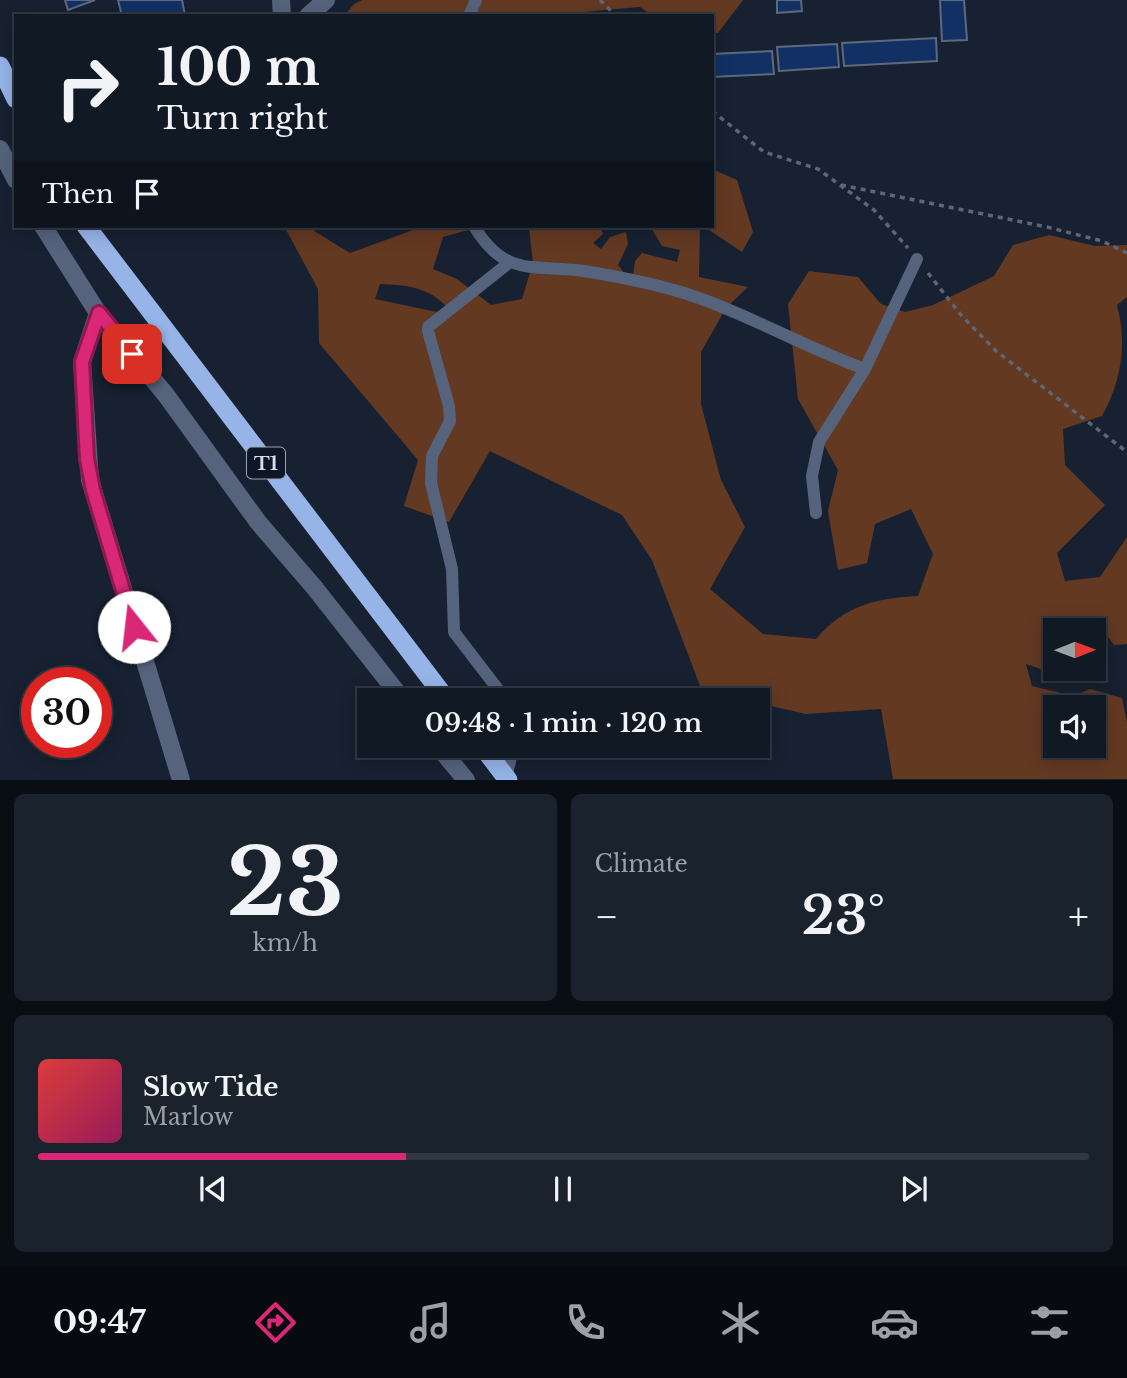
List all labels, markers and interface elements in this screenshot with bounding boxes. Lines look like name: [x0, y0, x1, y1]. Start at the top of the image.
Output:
text: 100 m: [157, 37, 320, 98]
icon: right: [42, 42, 133, 133]
text: Turn right: [157, 98, 328, 138]
icon: arrive: [128, 175, 166, 213]
text: Then: [42, 178, 114, 210]
pin: [102, 324, 162, 384]
icon: arrive: [113, 335, 151, 373]
road number: T1: [247, 447, 285, 478]
position arrow: [97, 590, 171, 664]
north arrow: [1043, 618, 1106, 681]
map controls: [1043, 618, 1106, 758]
speed limit sign: 30: [21, 667, 112, 758]
button: sound: [1043, 695, 1106, 758]
text: 09:48 · 1 min · 120 m: [425, 707, 702, 739]
text: 23: [227, 827, 344, 940]
text: Climate: [595, 850, 688, 878]
text: 23°: [802, 884, 885, 948]
text: −: [595, 893, 619, 940]
text: +: [1068, 893, 1089, 940]
text: km/h: [253, 929, 318, 957]
text: Slow Tide: [143, 1071, 279, 1103]
text: Marlow: [143, 1103, 233, 1131]
icon: previous: [194, 1170, 232, 1208]
icon: pause: [544, 1170, 582, 1208]
icon: next: [895, 1170, 933, 1208]
icon: directions: [251, 1298, 300, 1347]
icon: music: [406, 1298, 455, 1347]
icon: phone: [561, 1298, 610, 1347]
icon: climate: [716, 1298, 765, 1347]
icon: car: [870, 1298, 919, 1347]
icon: filters: [1025, 1298, 1074, 1347]
text: 09:47: [53, 1302, 145, 1342]

